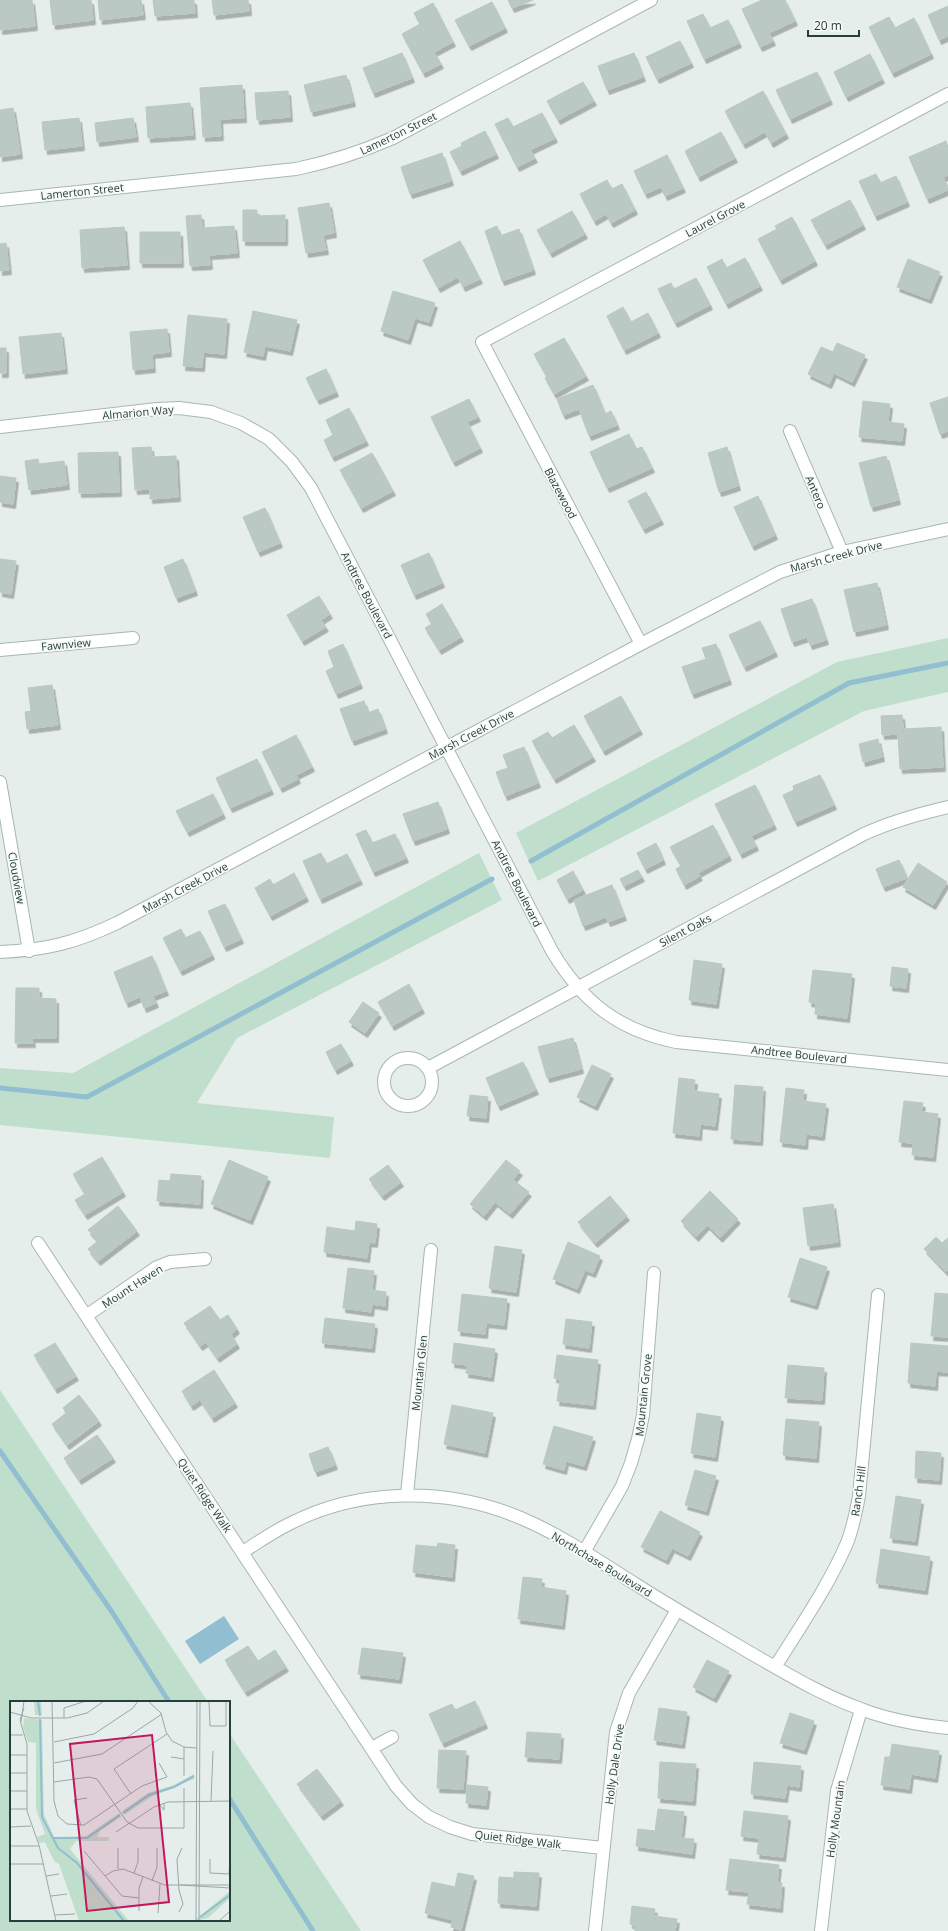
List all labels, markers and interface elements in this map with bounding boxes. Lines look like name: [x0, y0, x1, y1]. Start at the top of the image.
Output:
scale bar: [808, 12, 859, 38]
text: 20 m: [814, 17, 842, 34]
street label: Lamerton Street: [357, 108, 439, 158]
street label: Lamerton Street: [40, 179, 124, 203]
street label: Laurel Grove: [682, 196, 748, 240]
street label: Almarion Way: [102, 401, 175, 423]
street label: Blazewood: [541, 465, 581, 521]
street label: Antero: [802, 473, 830, 511]
street label: Marsh Creek Drive: [788, 537, 884, 575]
street label: Andtree Boulevard: [338, 549, 396, 641]
street label: Fawnview: [40, 634, 92, 654]
street label: Marsh Creek Drive: [426, 705, 516, 763]
street label: Andtree Boulevard: [488, 837, 546, 929]
street label: Cloudview: [5, 851, 29, 906]
street label: Marsh Creek Drive: [140, 858, 230, 916]
street label: Silent Oaks: [656, 910, 714, 950]
street label: Andtree Boulevard: [750, 1042, 848, 1066]
street label: Mount Haven: [99, 1261, 165, 1311]
street label: Mountain Glen: [408, 1334, 430, 1412]
street label: Mountain Grove: [631, 1353, 655, 1437]
street label: Quiet Ridge Walk: [174, 1455, 236, 1536]
street label: Ranch Hill: [847, 1465, 869, 1517]
street label: Northchase Boulevard: [549, 1528, 655, 1600]
inset map: [10, 1701, 230, 1921]
street label: Holly Dale Drive: [601, 1723, 627, 1805]
street label: Holly Mountain: [822, 1779, 848, 1859]
street label: Quiet Ridge Walk: [474, 1826, 562, 1852]

